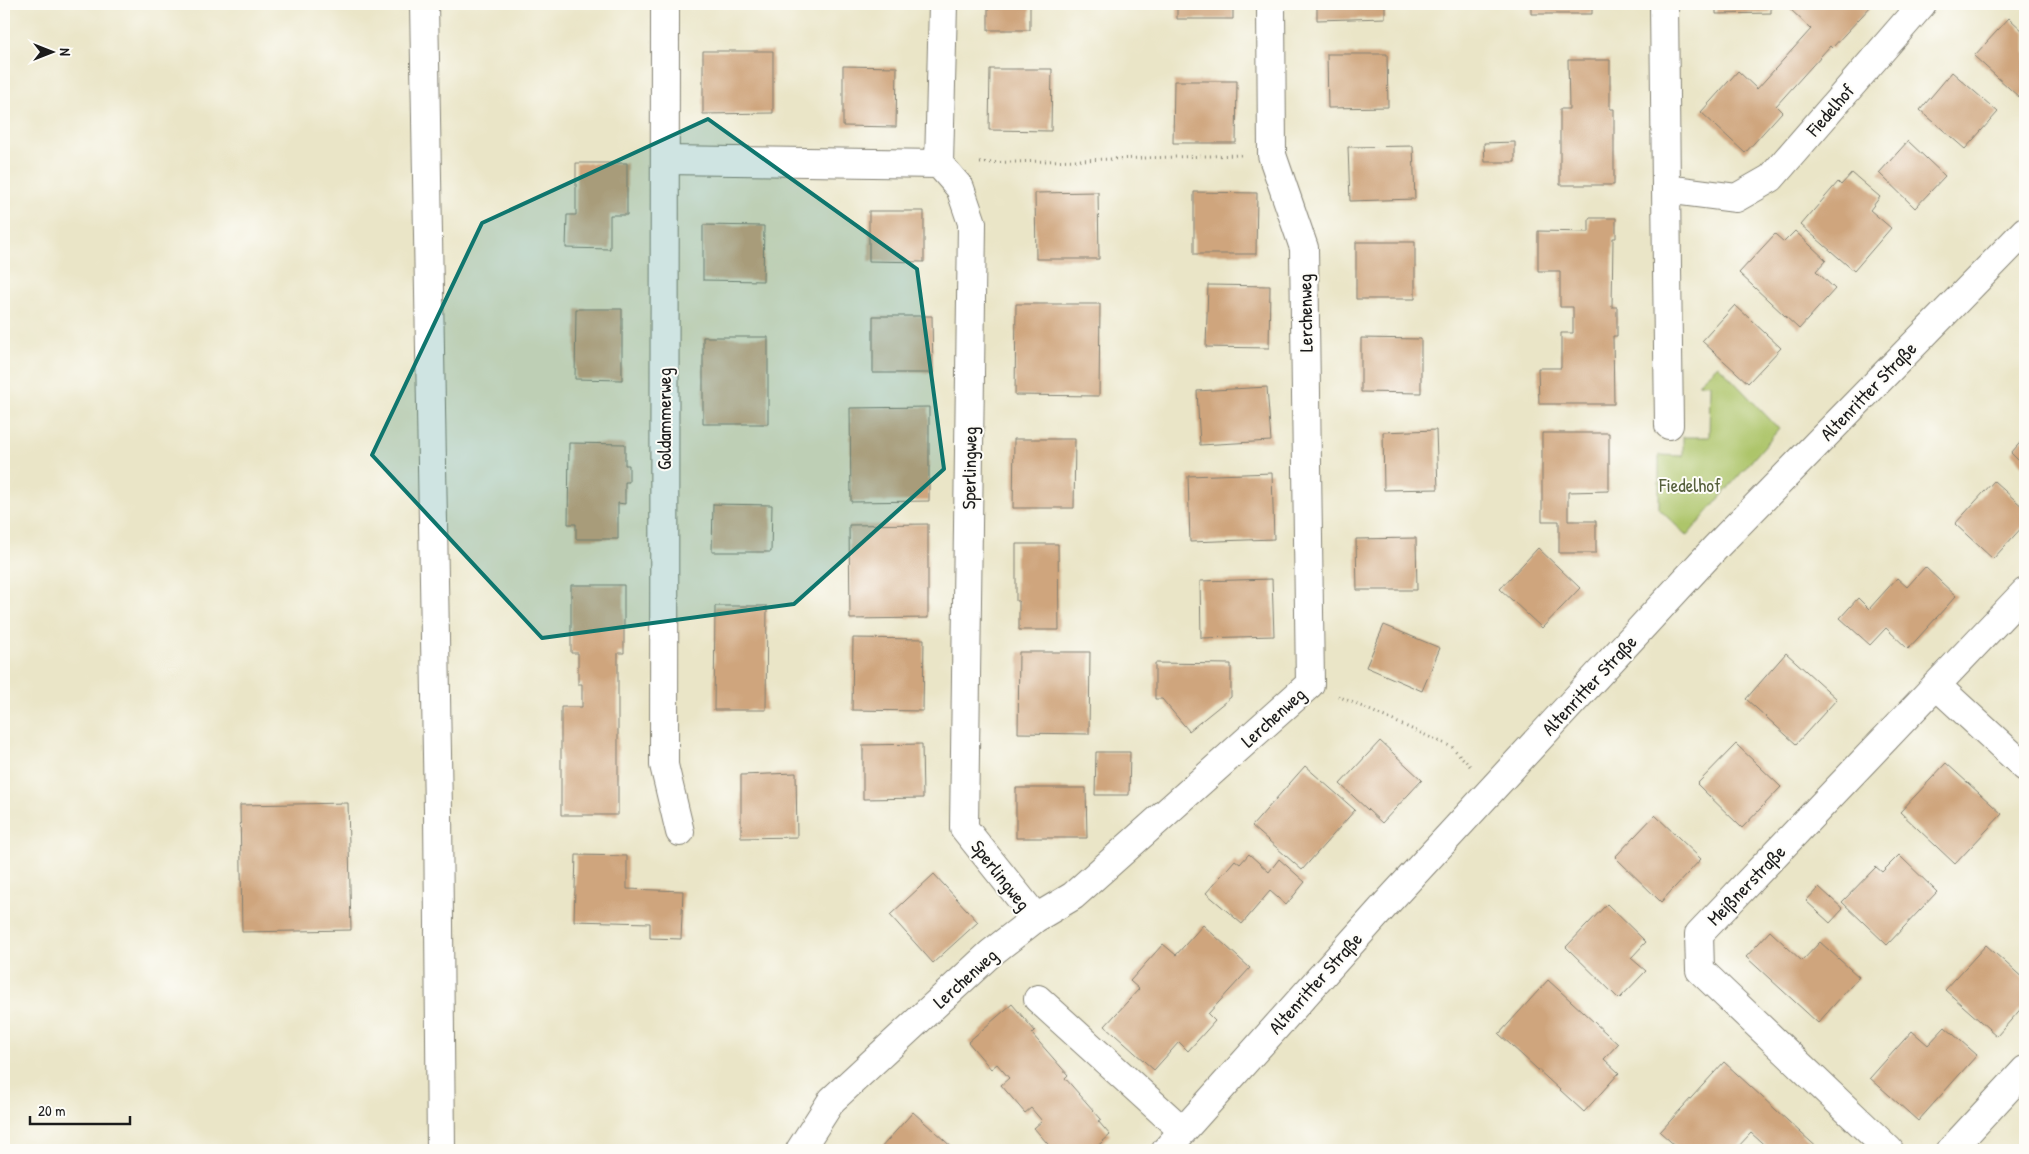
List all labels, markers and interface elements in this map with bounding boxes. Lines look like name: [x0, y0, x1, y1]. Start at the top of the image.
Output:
north arrow: [28, 28, 78, 78]
text: N: [56, 48, 75, 56]
street label: Fiedelhof: [1799, 78, 1860, 142]
street label: Lerchenweg: [1291, 274, 1319, 352]
street label: Altenritter Straße: [1814, 335, 1922, 446]
street label: Goldammerweg: [651, 368, 677, 470]
street label: Sperlingweg: [955, 426, 983, 510]
park label: Fiedelhof: [1658, 472, 1721, 498]
street label: Altenritter Straße: [1536, 629, 1643, 741]
street label: Lerchenweg: [1235, 681, 1311, 753]
street label: Sperlingweg: [965, 834, 1037, 916]
street label: Meißnerstraße: [1701, 839, 1791, 931]
street label: Altenritter Straße: [1262, 926, 1368, 1039]
street label: Lerchenweg: [927, 942, 1003, 1014]
scale bar: [30, 1094, 130, 1126]
text: 20 m: [38, 1100, 65, 1121]

